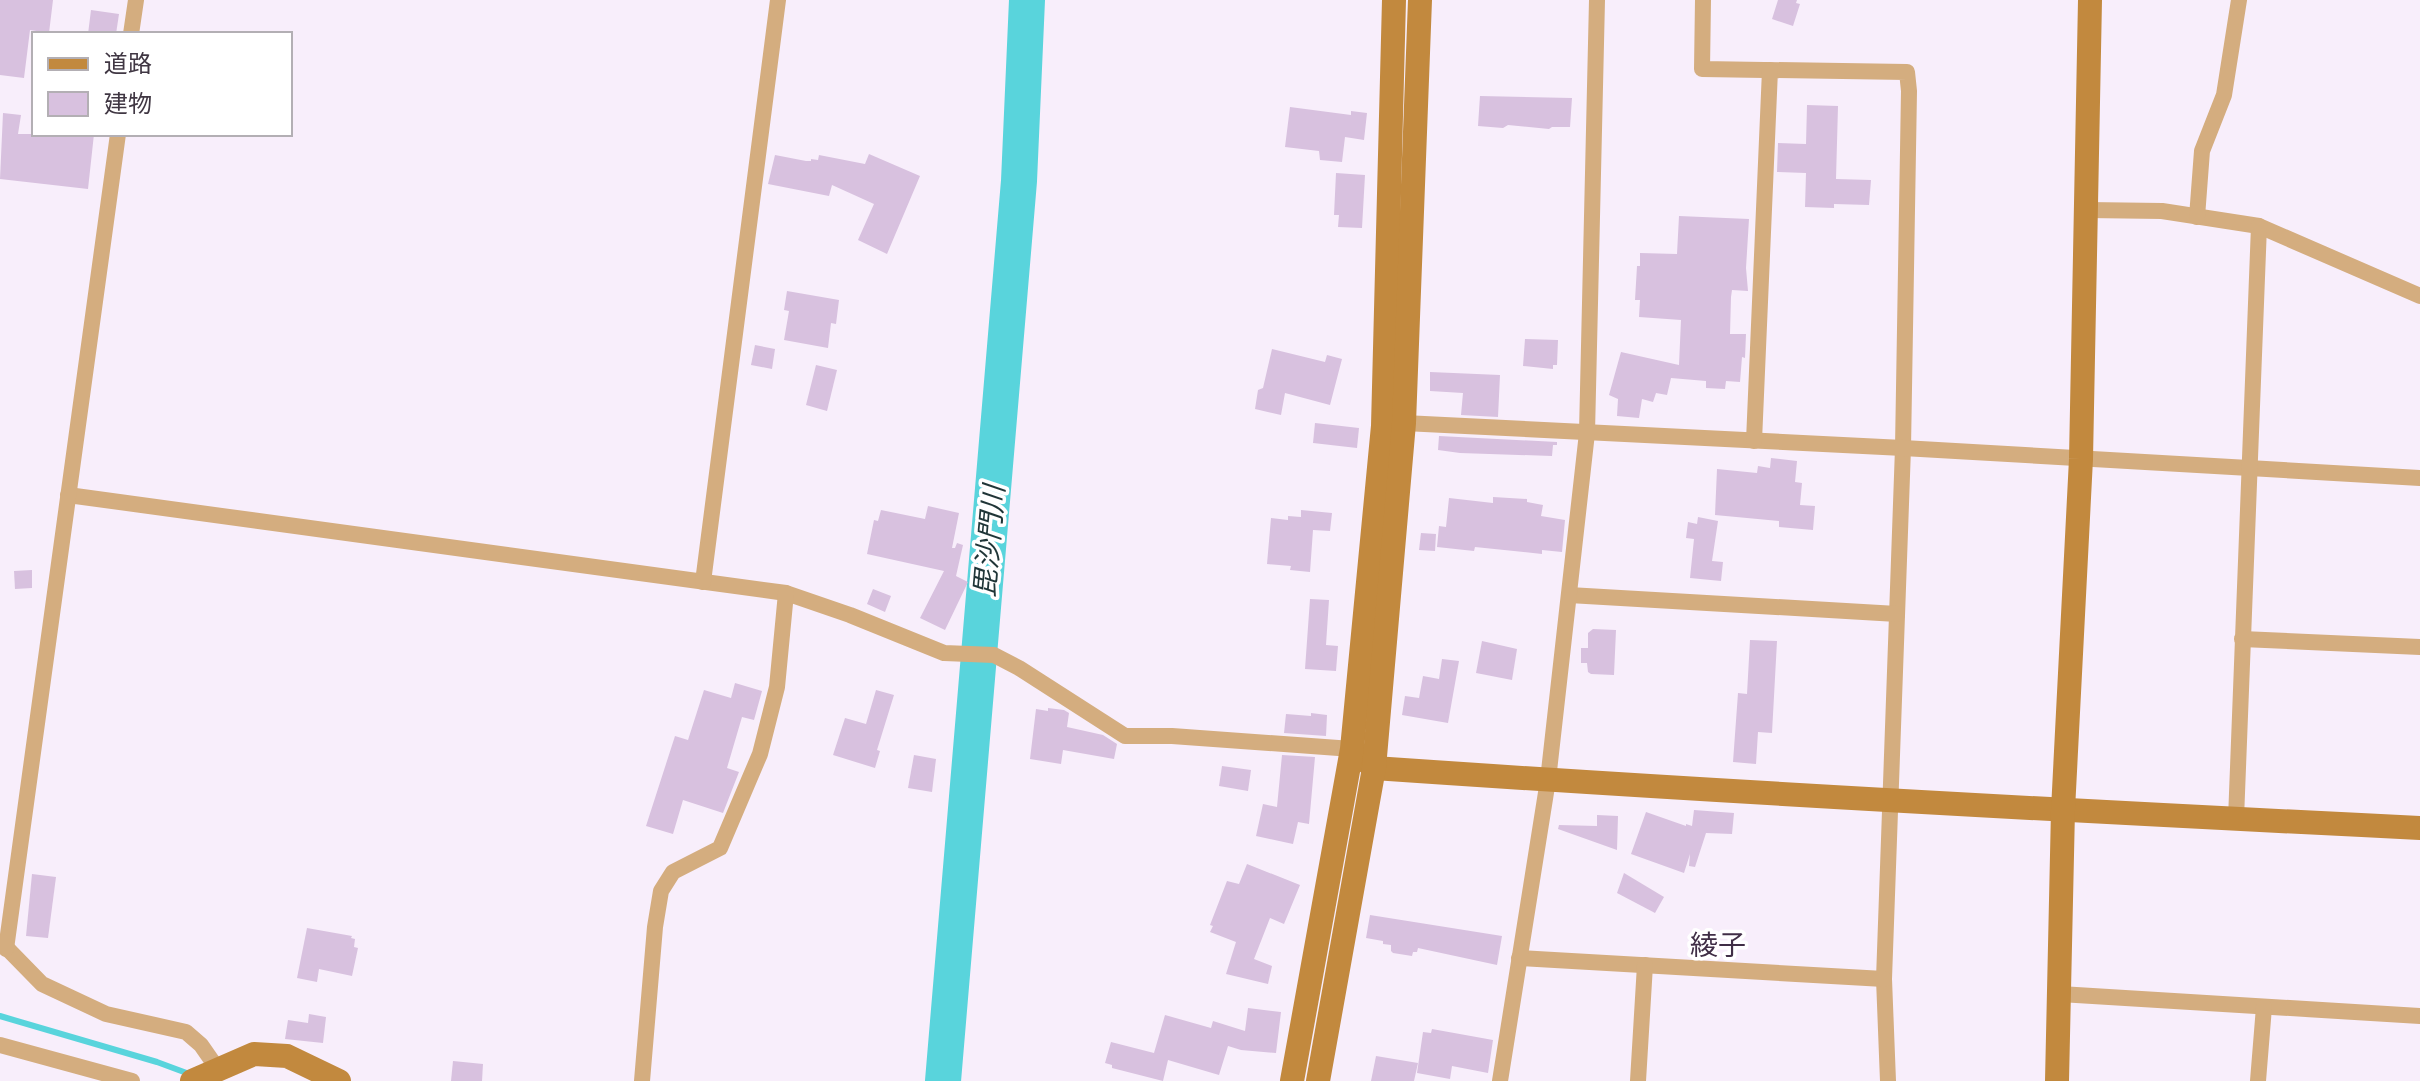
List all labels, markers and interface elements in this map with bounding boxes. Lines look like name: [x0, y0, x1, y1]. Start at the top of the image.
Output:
legend: [32, 32, 292, 136]
text: 道路: [104, 48, 152, 79]
text: 建物: [104, 88, 152, 119]
water label: 毘沙門川: [966, 481, 1012, 598]
district label: 綾子: [1690, 927, 1746, 963]

